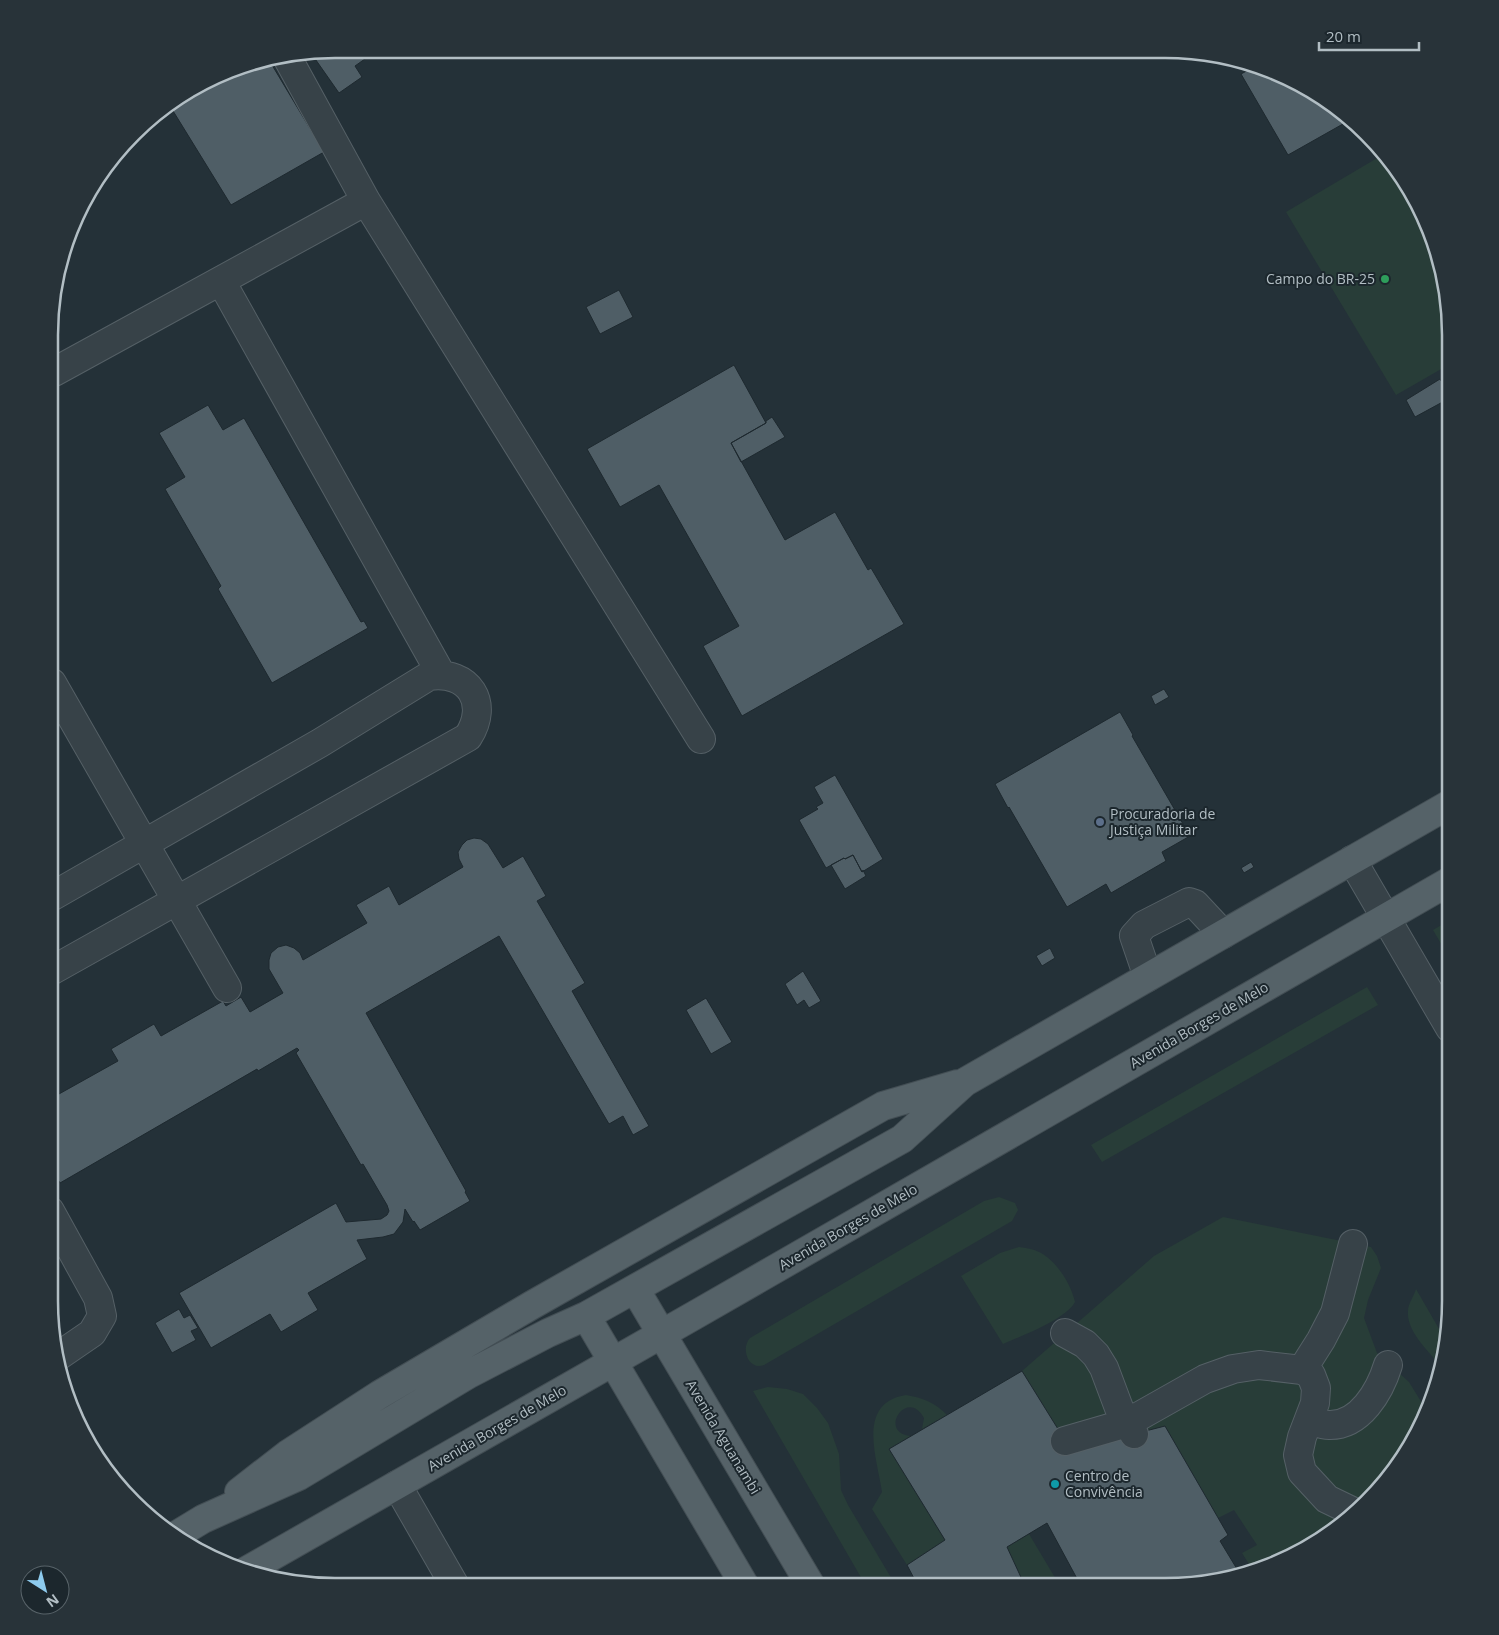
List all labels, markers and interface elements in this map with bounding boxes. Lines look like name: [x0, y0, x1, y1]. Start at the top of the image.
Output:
scale bar: [1319, 20, 1419, 52]
text: 20 m: [1326, 26, 1361, 46]
place label: Campo do BR-25: [1266, 269, 1375, 288]
marker: Campo do BR-25: [1379, 273, 1391, 285]
place label: Procuradoria de Justiça Militar: [1108, 804, 1216, 839]
marker: Procuradoria de Justiça Militar: [1094, 816, 1106, 828]
street label: Avenida Borges de Melo: [1126, 977, 1272, 1072]
street label: Avenida Borges de Melo: [775, 1179, 921, 1274]
street label: Avenida Aguanambi: [682, 1376, 765, 1497]
street label: Avenida Borges de Melo: [424, 1380, 570, 1475]
place label: Centro de Convivência: [1065, 1466, 1143, 1501]
marker: Centro de Convivência: [1049, 1478, 1061, 1490]
north arrow: [20, 1565, 70, 1615]
text: N: [43, 1590, 63, 1612]

